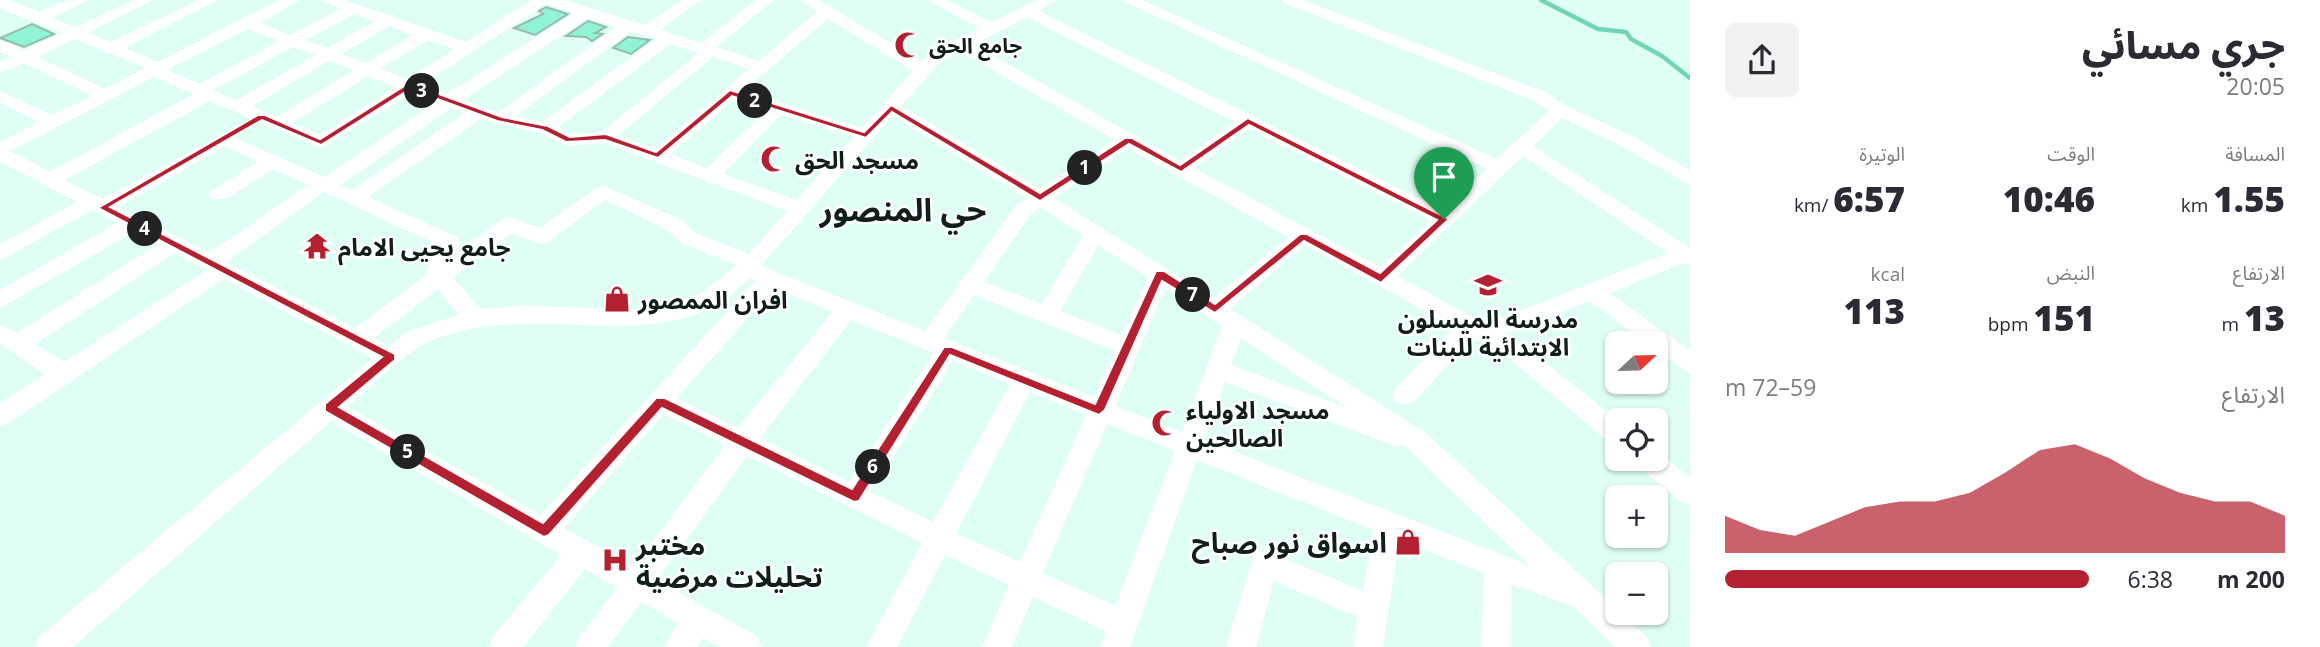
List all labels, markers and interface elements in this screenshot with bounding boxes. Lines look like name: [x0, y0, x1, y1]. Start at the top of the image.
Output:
text: جري مسائي: [2082, 18, 2285, 70]
button: share: [1725, 23, 1799, 97]
mosque icon: جامع الحق: [893, 30, 923, 60]
place label: جامع الحق: [929, 31, 1022, 61]
text: 20:05: [2226, 70, 2285, 102]
pin: 3: [404, 74, 440, 108]
text: 3: [416, 77, 427, 103]
pin: 2: [738, 84, 772, 119]
text: 2: [749, 87, 760, 113]
text: الوتيرة: [1859, 141, 1905, 167]
text: الوقت: [2047, 141, 2095, 167]
text: المسافة: [2225, 141, 2285, 167]
place label: مسجد الحق: [795, 143, 919, 176]
mosque icon: مسجد الحق: [759, 144, 789, 174]
pin: [1414, 147, 1474, 219]
pin: 1: [1068, 150, 1102, 186]
text: 1: [1079, 154, 1090, 180]
icon: arrive: [1425, 158, 1463, 196]
text: 6:57: [1833, 175, 1905, 222]
text: 10:46: [2003, 175, 2095, 222]
text: 1.55: [2213, 175, 2285, 222]
district label: حي المنصور: [818, 187, 986, 235]
text: /km: [1794, 192, 1833, 218]
text: km: [2181, 192, 2213, 218]
pin: 4: [128, 212, 162, 246]
text: 4: [139, 215, 150, 241]
place label: جامع يحيى الامام: [338, 230, 511, 266]
temple icon: جامع يحيى الامام: [302, 231, 332, 261]
text: النبض: [2047, 260, 2095, 286]
text: الارتفاع: [2233, 260, 2285, 286]
text: kcal: [1871, 261, 1905, 287]
school or university icon: مدرسة الميسلون الابتدائية للبنات: [1473, 270, 1503, 300]
pin: 7: [1176, 278, 1210, 312]
text: 7: [1187, 281, 1198, 307]
place label: افران الممصور: [637, 283, 788, 316]
shop icon: افران الممصور: [602, 284, 632, 314]
text: 113: [1843, 287, 1905, 334]
text: 151: [2033, 294, 2095, 341]
text: 13: [2244, 294, 2285, 341]
place label: مدرسة الميسلون الابتدائية للبنات: [1398, 302, 1578, 363]
text: bpm: [1988, 311, 2033, 337]
text: m: [2221, 311, 2244, 337]
north arrow: [1605, 331, 1668, 394]
map controls: [1605, 331, 1668, 625]
text: 59–72 m: [1725, 371, 1816, 403]
text: الارتفاع: [2222, 378, 2285, 410]
place label: مسجد الاولياء الصالحين: [1186, 393, 1330, 454]
mosque icon: مسجد الاولياء الصالحين: [1150, 408, 1180, 438]
button: locate: [1605, 408, 1668, 471]
pin: 5: [390, 434, 426, 470]
text: 5: [402, 438, 413, 464]
pin: 6: [856, 449, 890, 484]
text: 6: [867, 453, 878, 479]
button: +: [1605, 485, 1668, 548]
place label: اسواق نور صباح: [1191, 523, 1387, 564]
place label: مختبر تحليلات مرضية: [635, 525, 823, 595]
shop icon: اسواق نور صباح: [1393, 527, 1423, 557]
hospital icon: مختبر تحليلات مرضية: [600, 545, 630, 575]
button: −: [1605, 562, 1668, 625]
text: 6:38: [2128, 563, 2173, 595]
text: 200 m: [2217, 563, 2285, 595]

